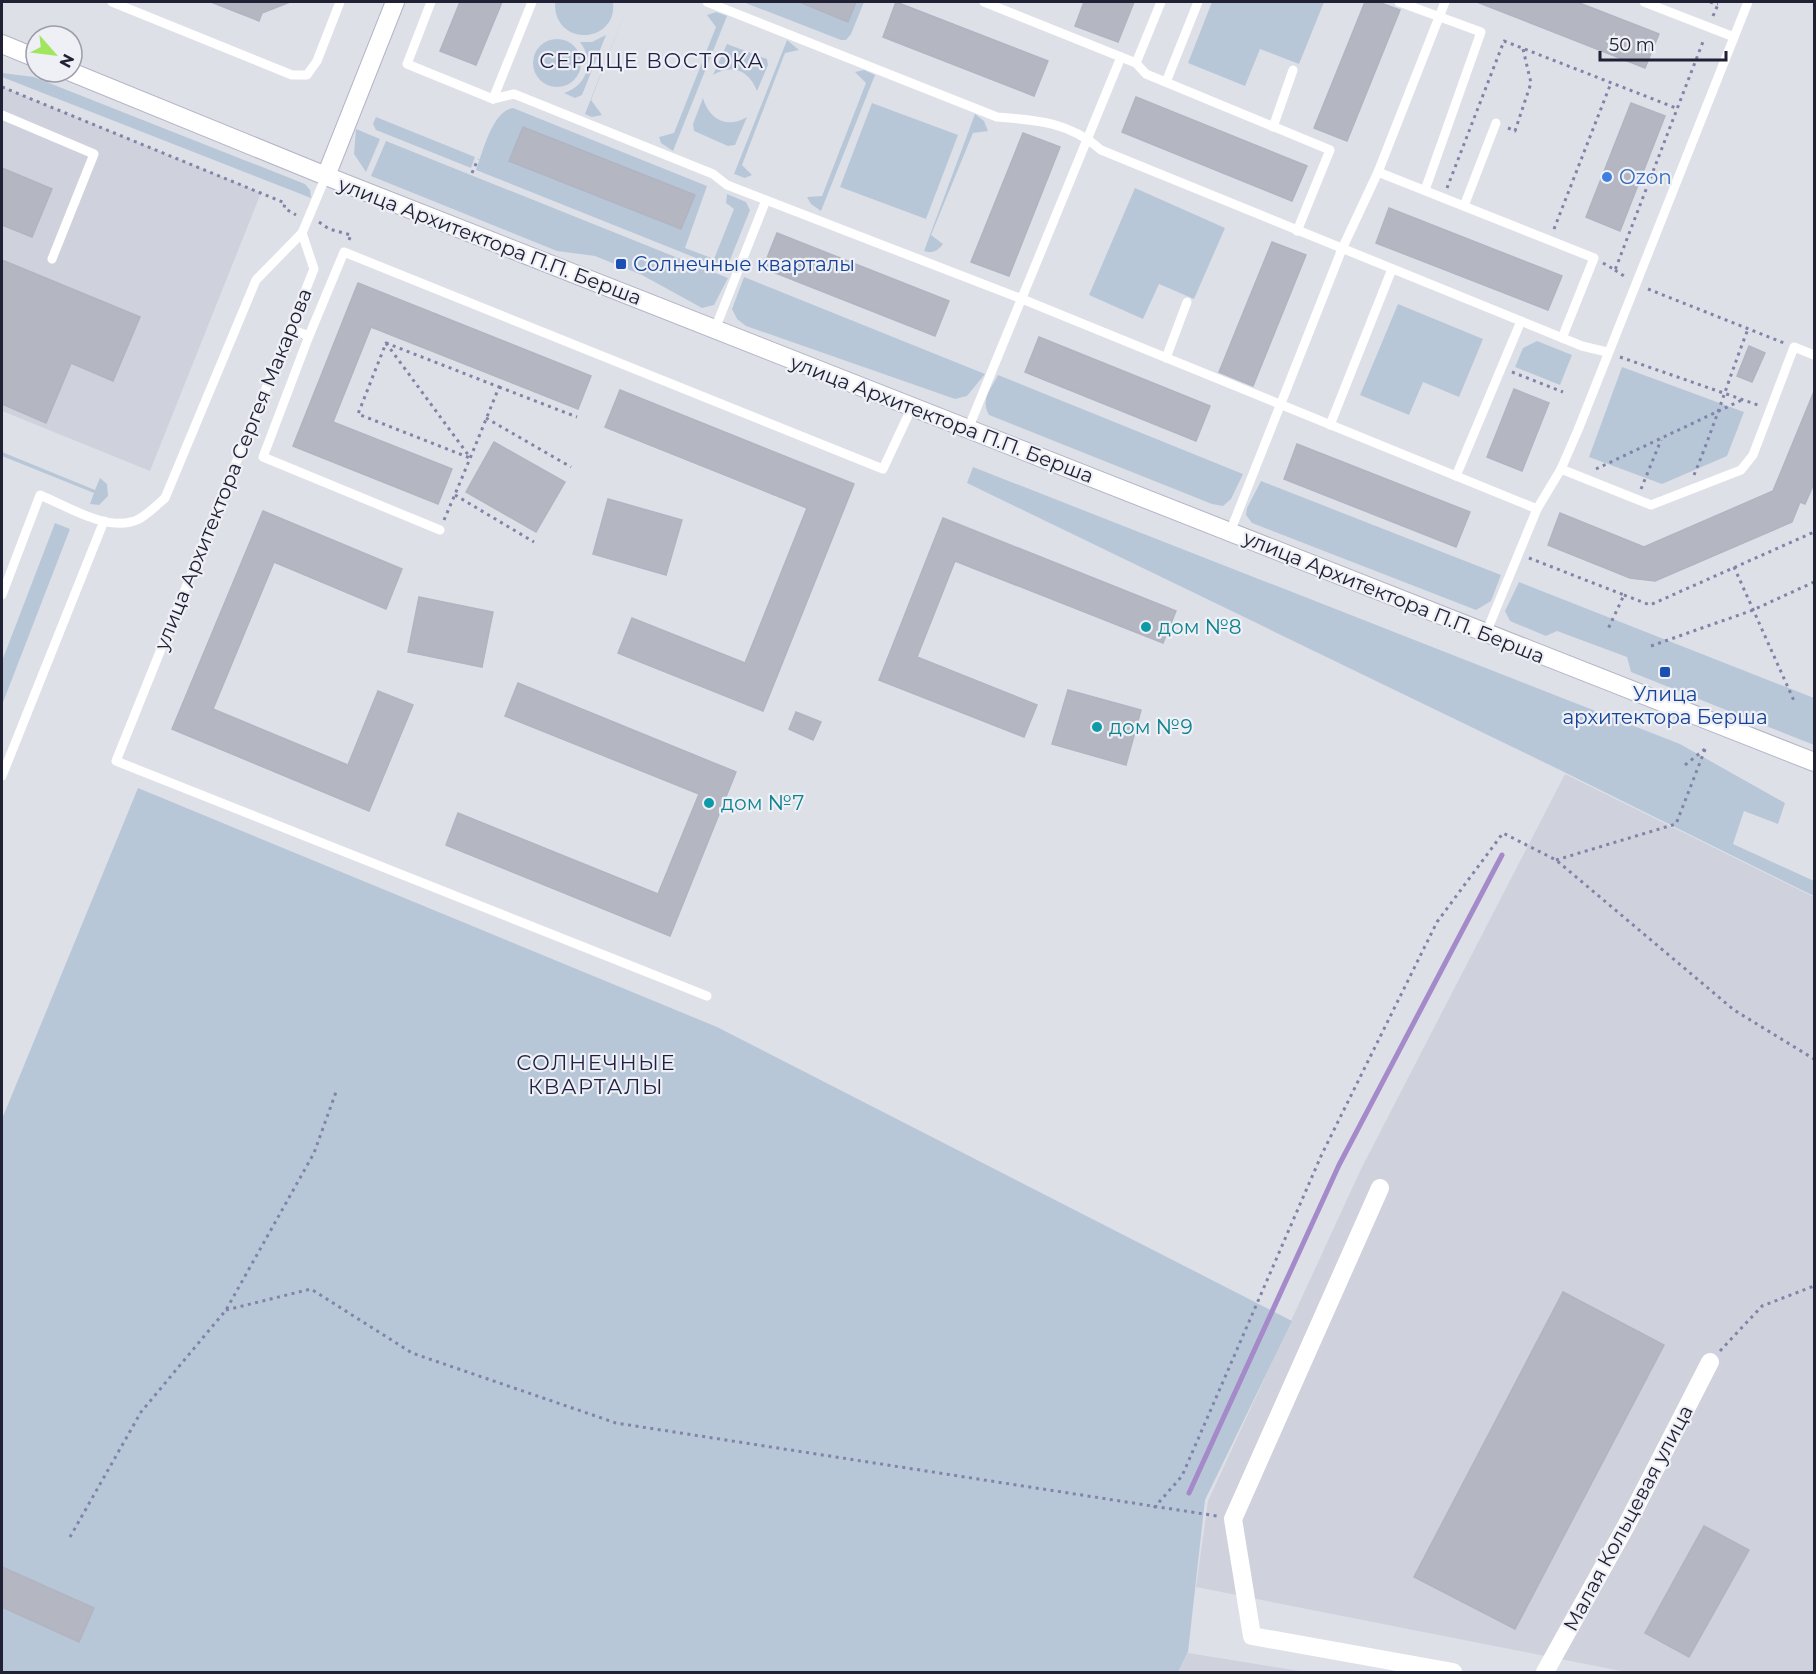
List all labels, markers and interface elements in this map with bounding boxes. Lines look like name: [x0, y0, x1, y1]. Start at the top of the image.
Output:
north arrow: [24, 24, 84, 84]
scale bar: [1600, 24, 1726, 62]
text: 50 m: [1609, 34, 1655, 56]
district label: СЕРДЦЕ ВОСТОКА: [539, 48, 765, 73]
text: N: [55, 51, 78, 71]
place label: Ozon: [1619, 165, 1672, 189]
marker: Ozon: [1600, 170, 1614, 184]
street label: улица Архитектора П.П. Берша: [334, 172, 645, 310]
place label: Солнечные кварталы: [633, 252, 855, 276]
marker: Солнечные кварталы: [614, 257, 628, 271]
street label: улица Архитектора Сергея Макарова: [149, 285, 317, 654]
street label: улица Архитектора П.П. Берша: [786, 350, 1097, 488]
street label: улица Архитектора П.П. Берша: [1239, 525, 1548, 669]
place label: дом №8: [1158, 615, 1242, 639]
marker: дом №8: [1139, 620, 1153, 634]
marker: Улица архитектора Берша: [1658, 665, 1672, 679]
place label: Улица архитектора Берша: [1562, 682, 1768, 729]
place label: дом №9: [1109, 715, 1193, 739]
marker: дом №9: [1090, 720, 1104, 734]
place label: дом №7: [721, 791, 804, 815]
marker: дом №7: [702, 796, 716, 810]
district label: СОЛНЕЧНЫЕ КВАРТАЛЫ: [516, 1050, 676, 1099]
street label: Малая Кольцевая улица: [1558, 1401, 1698, 1635]

